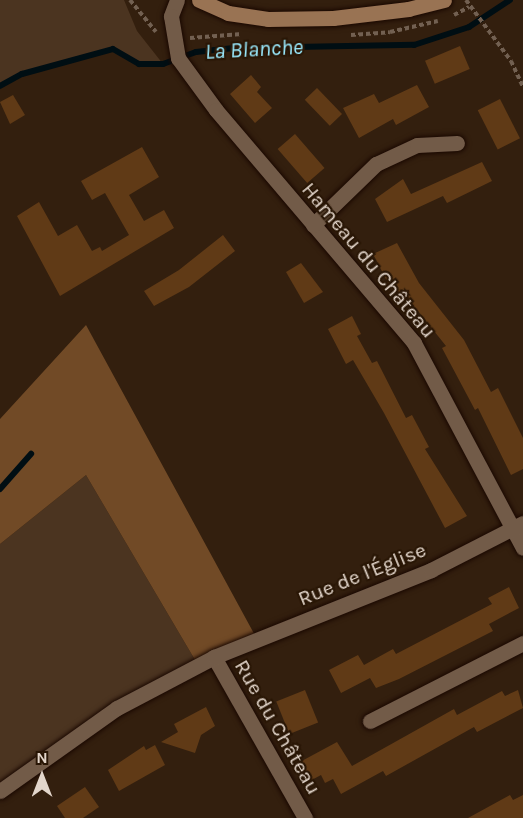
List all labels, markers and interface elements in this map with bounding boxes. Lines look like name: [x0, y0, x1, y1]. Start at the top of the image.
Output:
water label: La Blanche: [204, 34, 304, 66]
street label: Hameau du Château: [297, 177, 441, 343]
street label: Rue de l'Église: [294, 537, 430, 611]
street label: Rue du Château: [229, 655, 327, 799]
north arrow: [12, 746, 72, 806]
text: N: [36, 748, 48, 767]

